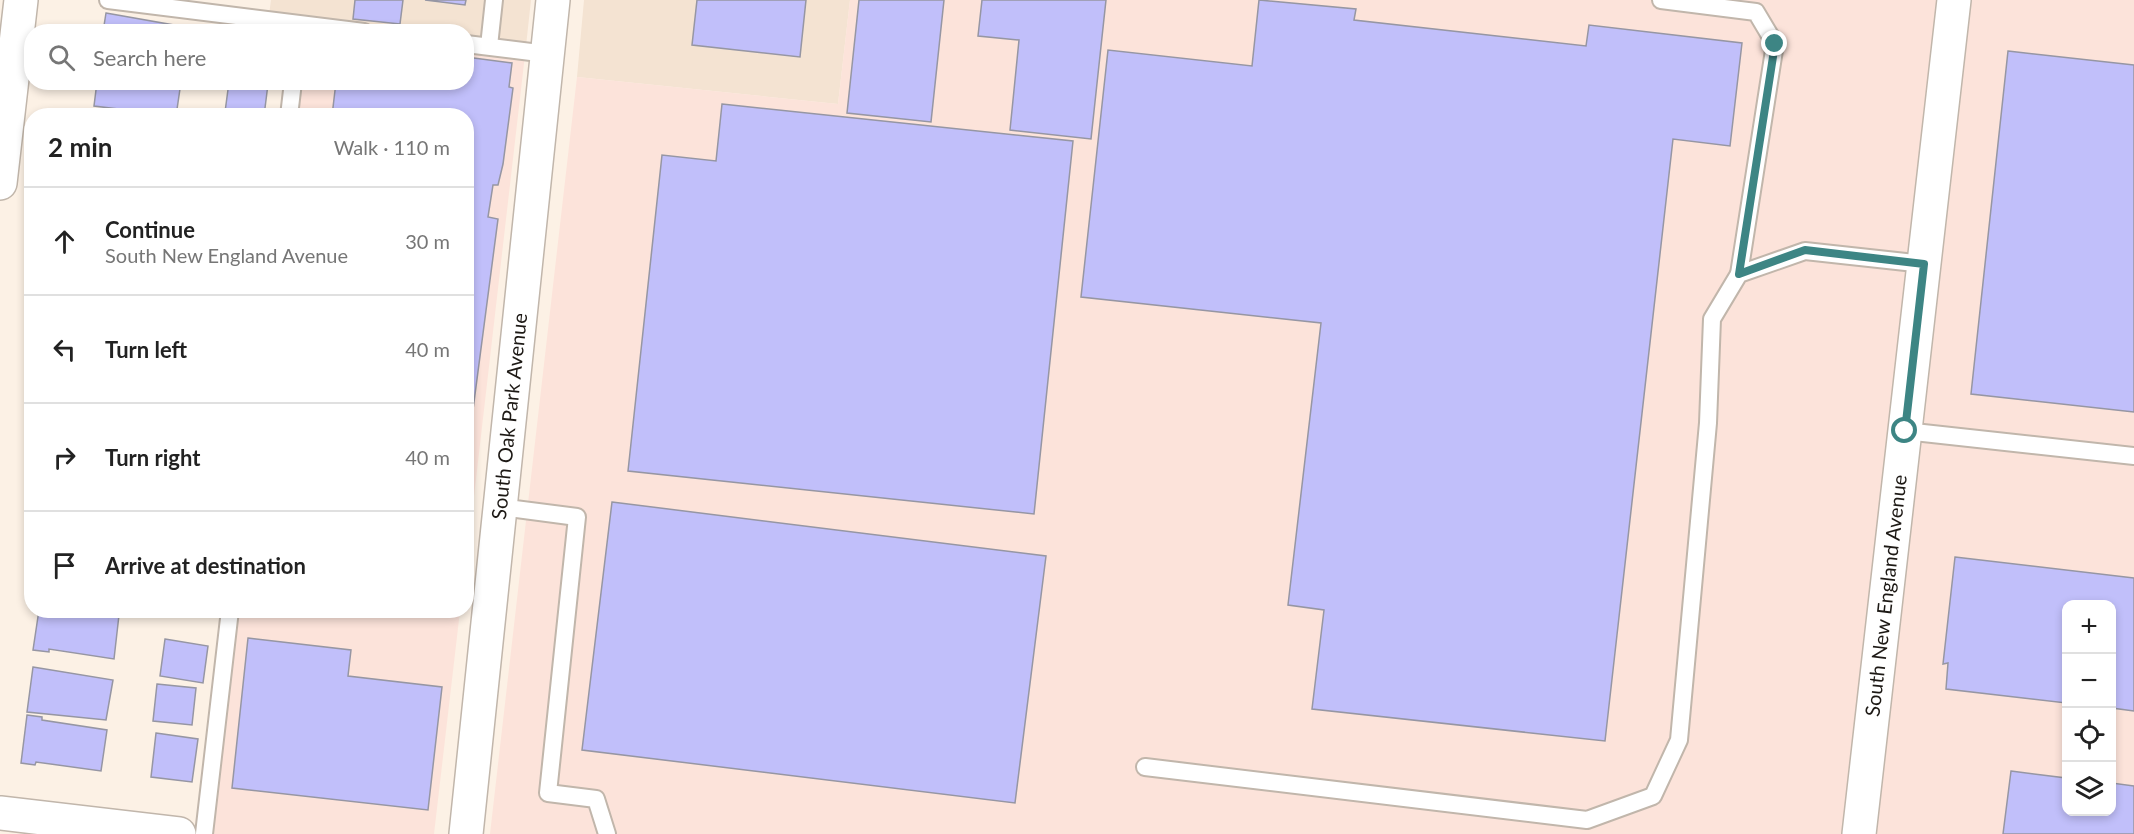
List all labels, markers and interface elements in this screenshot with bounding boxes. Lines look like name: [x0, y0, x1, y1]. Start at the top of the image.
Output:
search box: [24, 24, 474, 90]
route end: [1761, 30, 1787, 56]
icon: search: [45, 41, 78, 74]
text: Search here: [93, 44, 206, 71]
text: 2 min: [48, 131, 112, 163]
text: Walk · 110 m: [334, 135, 450, 159]
text: Continue: [105, 216, 195, 243]
icon: ahead: [48, 225, 81, 258]
text: 30 m: [405, 229, 450, 253]
text: South New England Avenue: [105, 243, 348, 267]
street label: South Oak Park Avenue: [486, 312, 531, 521]
icon: left: [48, 333, 81, 366]
text: Turn left: [105, 336, 187, 363]
text: 40 m: [405, 337, 450, 361]
route start: [1891, 417, 1917, 443]
icon: right: [48, 441, 81, 474]
text: Turn right: [105, 444, 200, 471]
text: 40 m: [405, 445, 450, 469]
street label: South New England Avenue: [1859, 473, 1911, 718]
icon: arrive: [48, 549, 81, 582]
text: Arrive at destination: [105, 552, 306, 579]
map controls: [2062, 600, 2116, 816]
button: +: [2062, 600, 2116, 654]
button: −: [2062, 654, 2116, 708]
button: locate: [2062, 708, 2116, 762]
button: layers: [2062, 762, 2116, 816]

